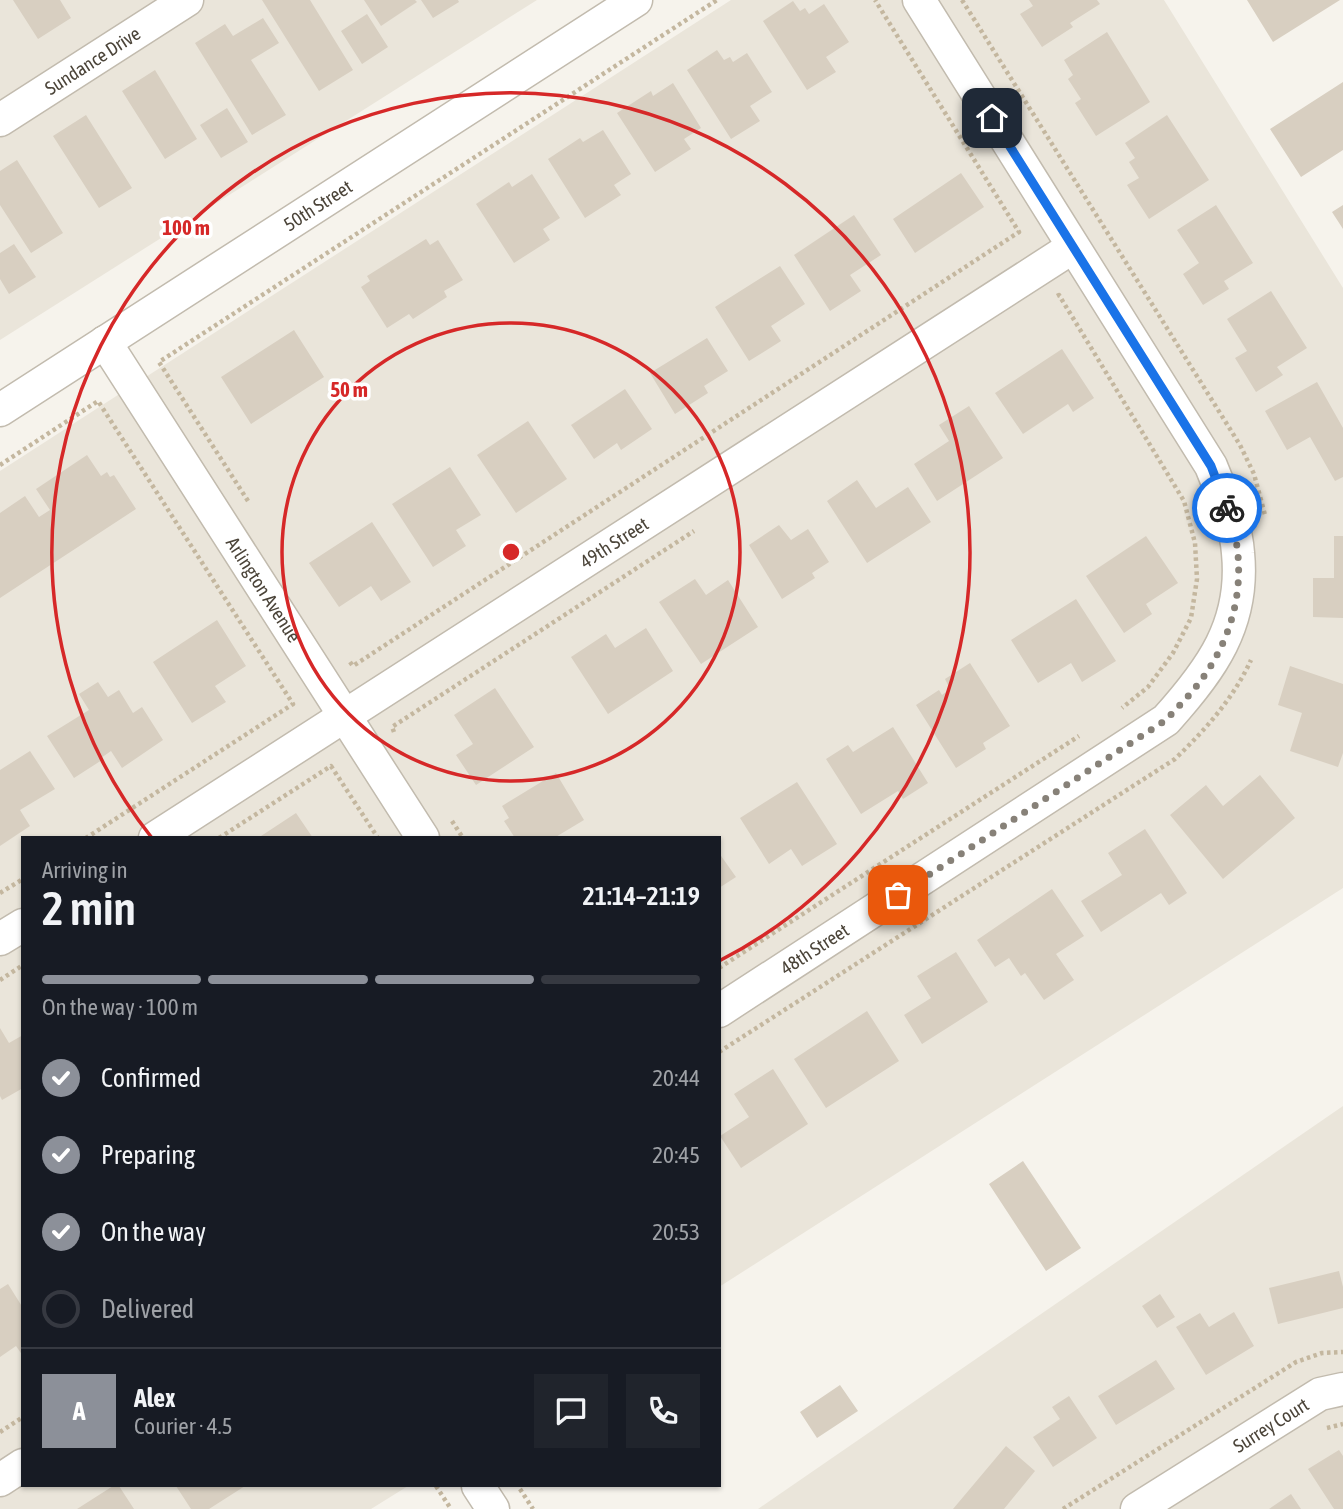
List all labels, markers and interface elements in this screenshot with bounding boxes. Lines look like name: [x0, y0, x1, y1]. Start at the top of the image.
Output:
street label: Sundance Drive: [41, 22, 144, 99]
pin: [962, 88, 1022, 148]
icon: home: [973, 99, 1011, 137]
street label: 50th Street: [279, 175, 356, 235]
text: 100 m: [162, 215, 210, 239]
text: 50 m: [330, 377, 368, 401]
courier: [1192, 473, 1262, 543]
icon: bike: [1208, 489, 1246, 527]
street label: 49th Street: [576, 512, 652, 573]
street label: Arlington Avenue: [222, 533, 305, 646]
centre of rings: [499, 540, 523, 564]
text: Arriving in: [42, 857, 128, 883]
pin: [868, 865, 928, 925]
icon: bag: [879, 876, 917, 914]
text: 21:14–21:19: [583, 881, 700, 911]
text: 2 min: [42, 882, 136, 935]
street label: 48th Street: [776, 919, 853, 979]
text: On the way · 100 m: [42, 994, 198, 1020]
icon: check: [42, 1059, 80, 1097]
text: Confirmed: [101, 1063, 201, 1093]
text: 20:44: [652, 1065, 700, 1091]
icon: check: [42, 1136, 80, 1174]
text: Preparing: [101, 1140, 195, 1170]
text: 20:45: [652, 1142, 700, 1168]
icon: check: [42, 1213, 80, 1251]
text: On the way: [101, 1217, 206, 1247]
text: 20:53: [652, 1219, 700, 1245]
text: Delivered: [101, 1294, 194, 1324]
button: chat: [534, 1374, 608, 1448]
button: phone: [626, 1374, 700, 1448]
text: Alex: [134, 1383, 175, 1413]
street label: Surrey Court: [1229, 1393, 1313, 1457]
text: A: [73, 1396, 85, 1426]
text: Courier · 4.5: [134, 1413, 233, 1439]

